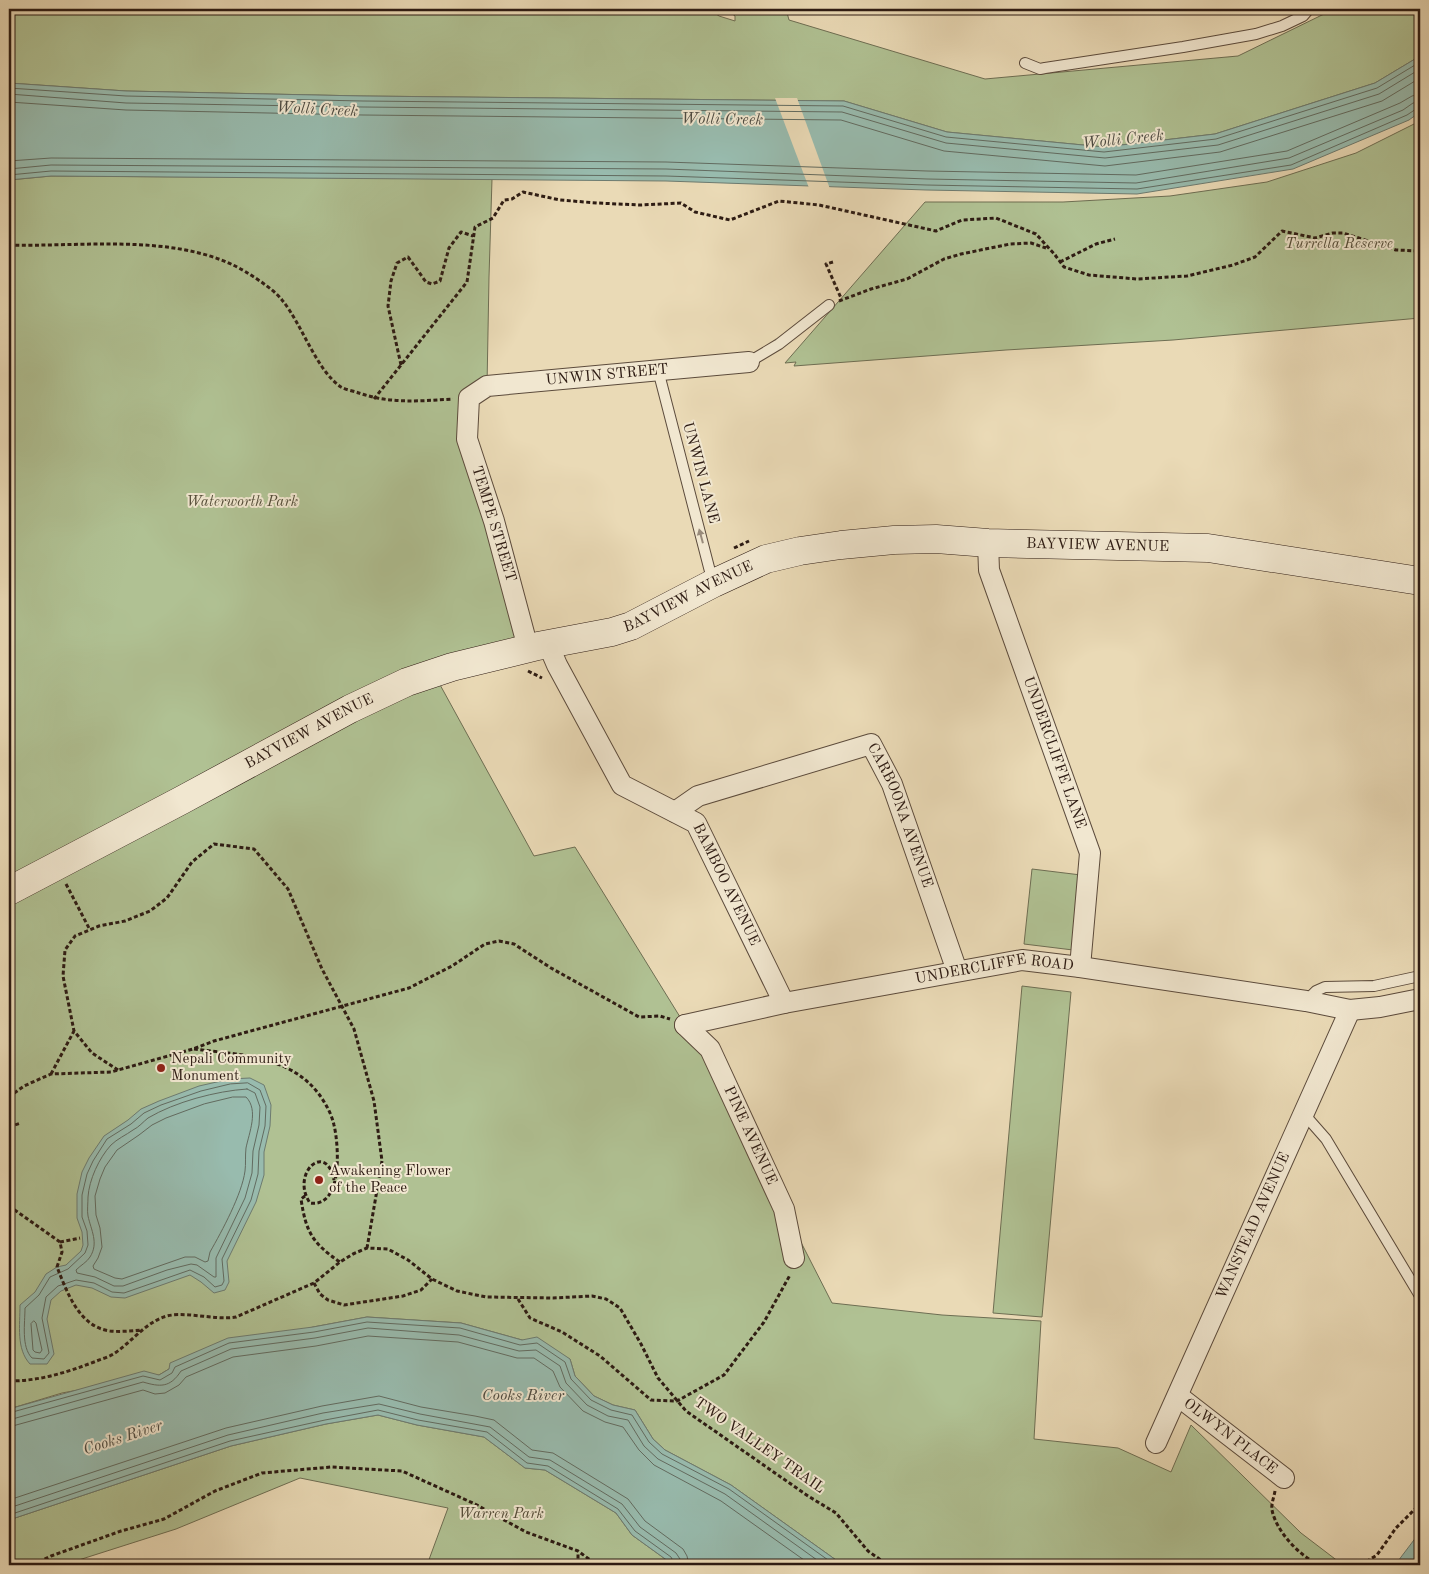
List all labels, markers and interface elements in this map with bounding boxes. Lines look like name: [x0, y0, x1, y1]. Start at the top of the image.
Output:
water label: Wolli Creek: [275, 100, 359, 120]
water label: Wolli Creek: [681, 111, 763, 129]
water label: Wolli Creek: [1081, 128, 1165, 152]
park label: Turrella Reserve: [1285, 237, 1393, 252]
street label: UNWIN STREET: [545, 362, 669, 388]
street label: UNWIN LANE: [679, 421, 721, 525]
street label: TEMPE STREET: [468, 464, 518, 584]
park label: Waterworth Park: [186, 495, 298, 510]
one-way arrow: [697, 529, 705, 544]
street label: BAYVIEW AVENUE: [1026, 536, 1169, 555]
street label: BAYVIEW AVENUE: [622, 558, 756, 635]
street label: UNDERCLIFFE LANE: [1020, 675, 1088, 831]
street label: BAYVIEW AVENUE: [243, 692, 376, 772]
street label: CARBOONA AVENUE: [864, 741, 935, 890]
street label: BAMBOO AVENUE: [690, 821, 762, 948]
street label: UNDERCLIFFE ROAD: [914, 952, 1075, 987]
place label: Nepali Community Monument: [171, 1052, 292, 1084]
marker: Nepali Community Monument: [155, 1062, 167, 1074]
street label: PINE AVENUE: [721, 1084, 779, 1187]
street label: WANSTEAD AVENUE: [1214, 1150, 1293, 1302]
place label: Awakening Flower of the Peace: [329, 1164, 451, 1196]
marker: Awakening Flower of the Peace: [313, 1174, 325, 1186]
water label: Cooks River: [482, 1388, 565, 1404]
street label: TWO VALLEY TRAIL: [691, 1395, 827, 1497]
street label: OLWYN PLACE: [1181, 1396, 1280, 1477]
water label: Cooks River: [81, 1417, 166, 1458]
park label: Warren Park: [458, 1507, 544, 1522]

